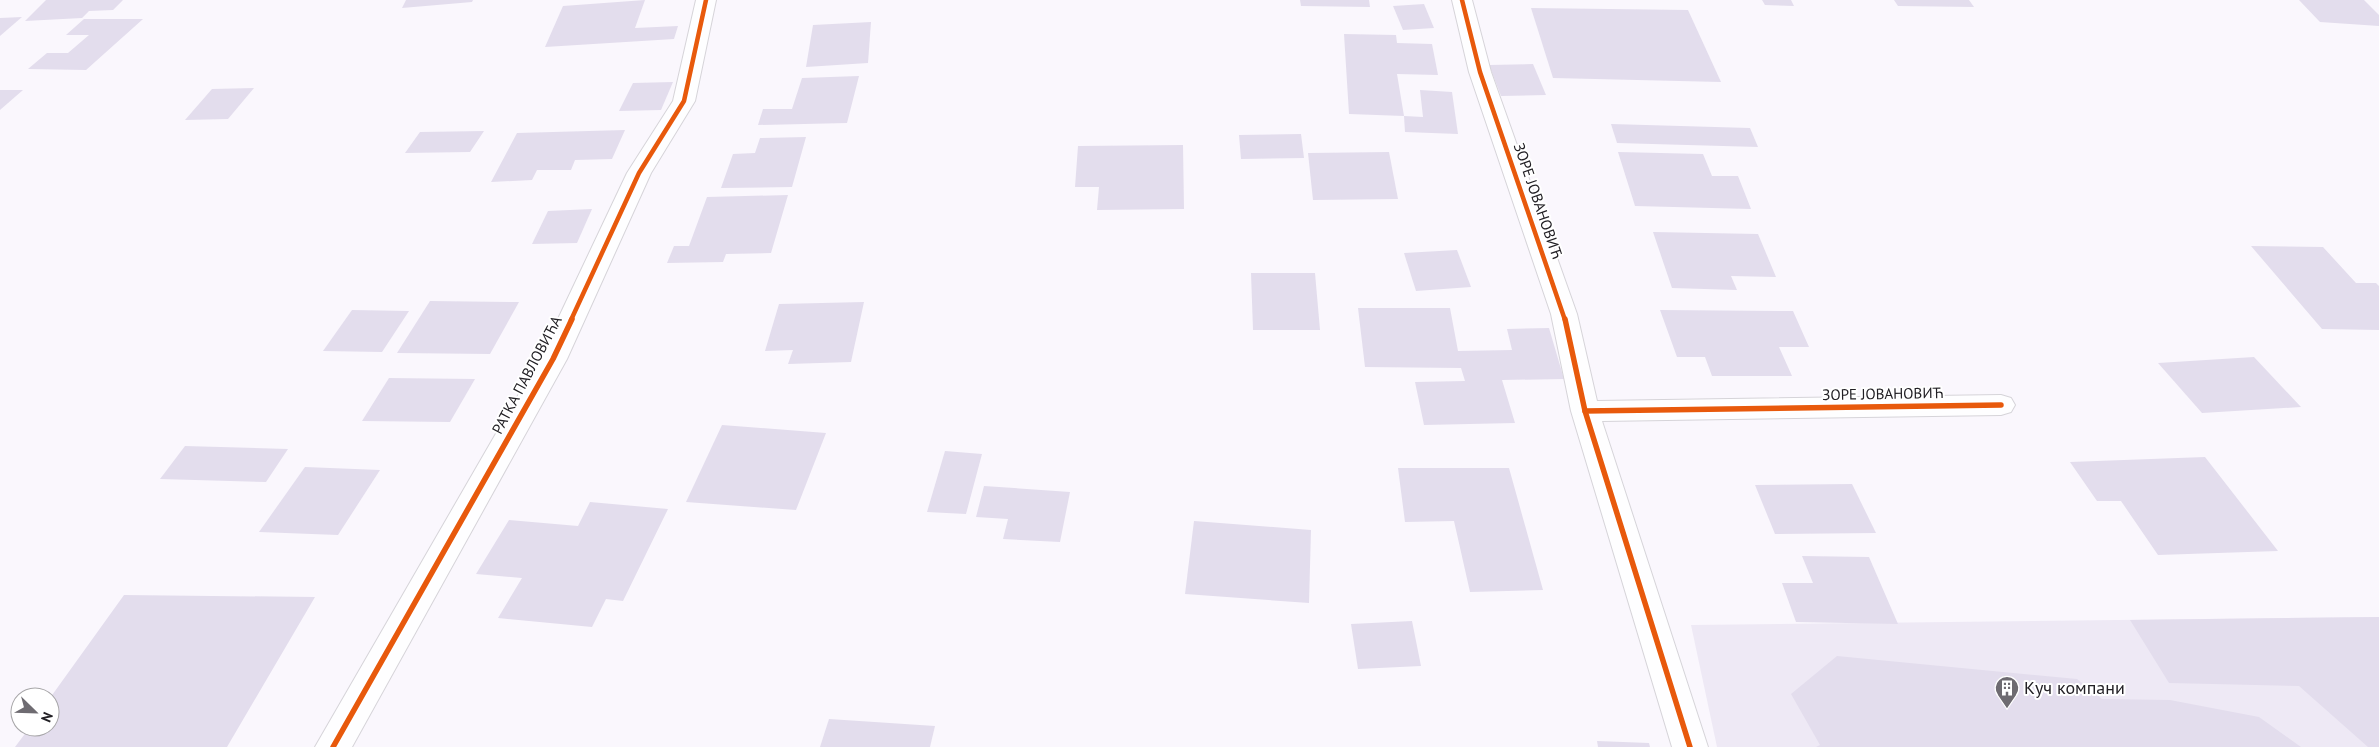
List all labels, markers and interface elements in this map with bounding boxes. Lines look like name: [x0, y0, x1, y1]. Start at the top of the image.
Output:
street label: ЗОРЕ ЈОВАНОВИЋ: [1510, 140, 1567, 261]
street label: РАТКА ПАВЛОВИЋА: [487, 312, 566, 437]
street label: ЗОРЕ ЈОВАНОВИЋ: [1822, 383, 1944, 404]
building icon: Куч компани: [1994, 675, 2020, 709]
place label: Куч компани: [2024, 676, 2125, 699]
north arrow: [10, 687, 60, 737]
text: N: [37, 709, 57, 725]

